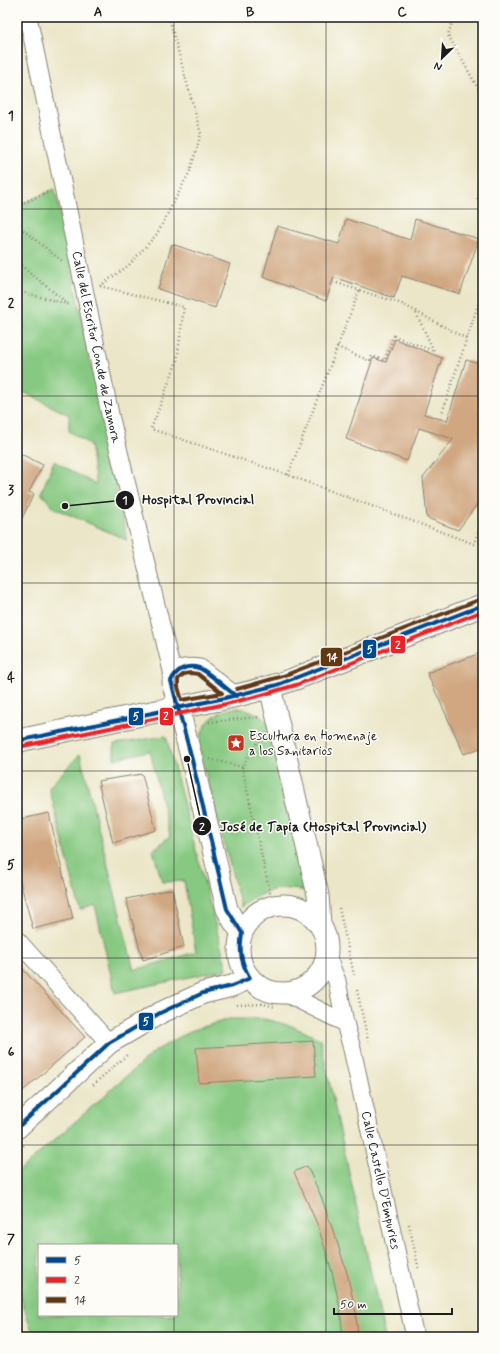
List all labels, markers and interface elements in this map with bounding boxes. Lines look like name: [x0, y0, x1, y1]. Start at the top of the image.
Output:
text: A: [94, 4, 102, 21]
text: B: [246, 4, 255, 21]
text: C: [397, 4, 407, 21]
north arrow: [422, 38, 462, 78]
text: N: [432, 58, 444, 74]
text: 1: [8, 108, 14, 125]
street label: Calle del Escritor Conde de Zamora: [68, 249, 125, 445]
text: 2: [8, 295, 15, 312]
text: 3: [8, 482, 14, 499]
callout: Hospital Provincial: [115, 487, 262, 513]
text: Hospital Provincial: [142, 491, 254, 509]
text: 1: [122, 493, 128, 509]
line badge: 2: [390, 635, 406, 654]
line badge: 5: [362, 639, 377, 659]
text: 2: [395, 639, 401, 653]
text: 5: [367, 643, 374, 657]
line badge: 14: [320, 647, 343, 667]
text: 14: [326, 651, 338, 665]
text: 4: [7, 670, 15, 687]
line badge: 5: [128, 707, 144, 726]
line badge: 2: [159, 707, 174, 726]
text: 5: [133, 710, 140, 724]
text: 2: [163, 710, 169, 724]
place label: Escultura en Homenaje a los Sanitarios: [249, 728, 377, 760]
place icon: Escultura en Homenaje a los Sanitarios: [226, 733, 246, 753]
callout: José de Tapia (Hospital Provincial): [192, 813, 433, 839]
text: José de Tapia (Hospital Provincial): [220, 818, 426, 836]
text: 2: [199, 820, 205, 836]
text: 5: [7, 857, 15, 874]
line badge: 5: [138, 1012, 154, 1031]
text: 5: [143, 1015, 150, 1029]
text: 6: [8, 1044, 15, 1061]
street label: Calle Castello D'Empuries: [357, 1109, 404, 1251]
text: 7: [7, 1231, 15, 1248]
legend: [38, 1244, 178, 1316]
text: 5: [74, 1253, 81, 1269]
text: 2: [74, 1273, 80, 1289]
scale bar: [334, 1290, 452, 1316]
text: 14: [74, 1293, 87, 1309]
text: 50 m: [340, 1297, 367, 1313]

